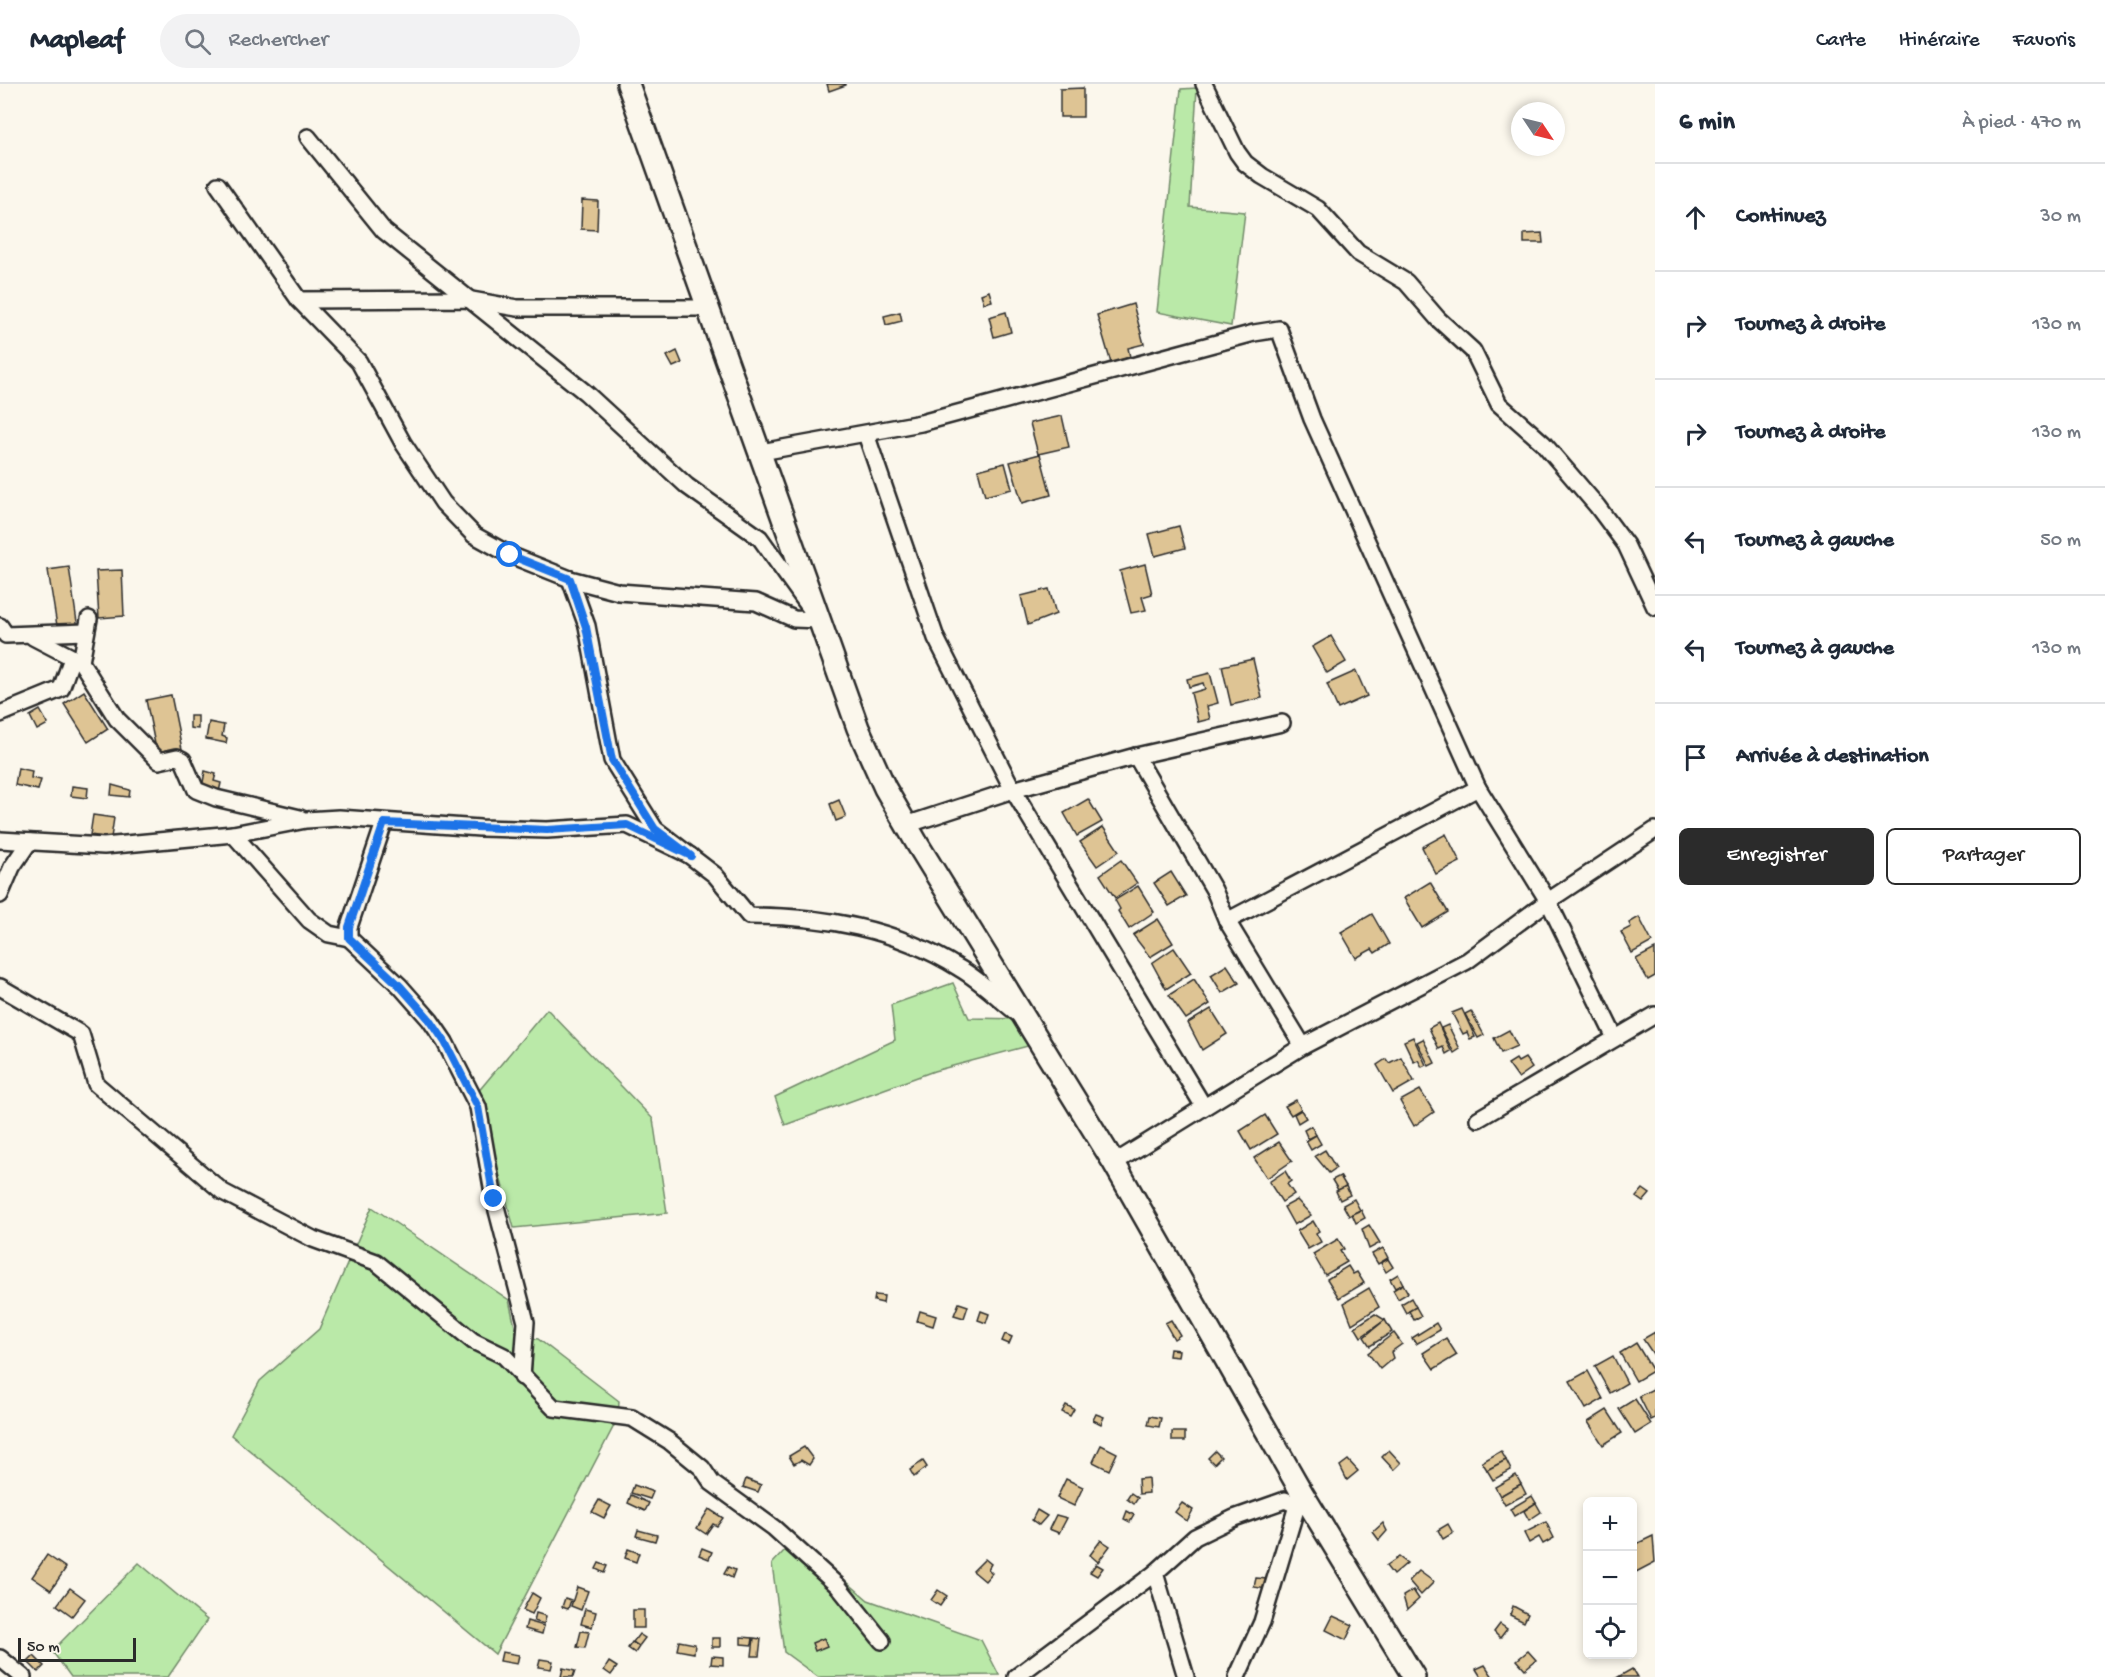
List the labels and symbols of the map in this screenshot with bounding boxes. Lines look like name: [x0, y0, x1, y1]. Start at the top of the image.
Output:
north arrow: [1511, 102, 1565, 156]
route start: [496, 541, 522, 567]
route end: [480, 1185, 506, 1211]
scale bar: [18, 1635, 136, 1662]

